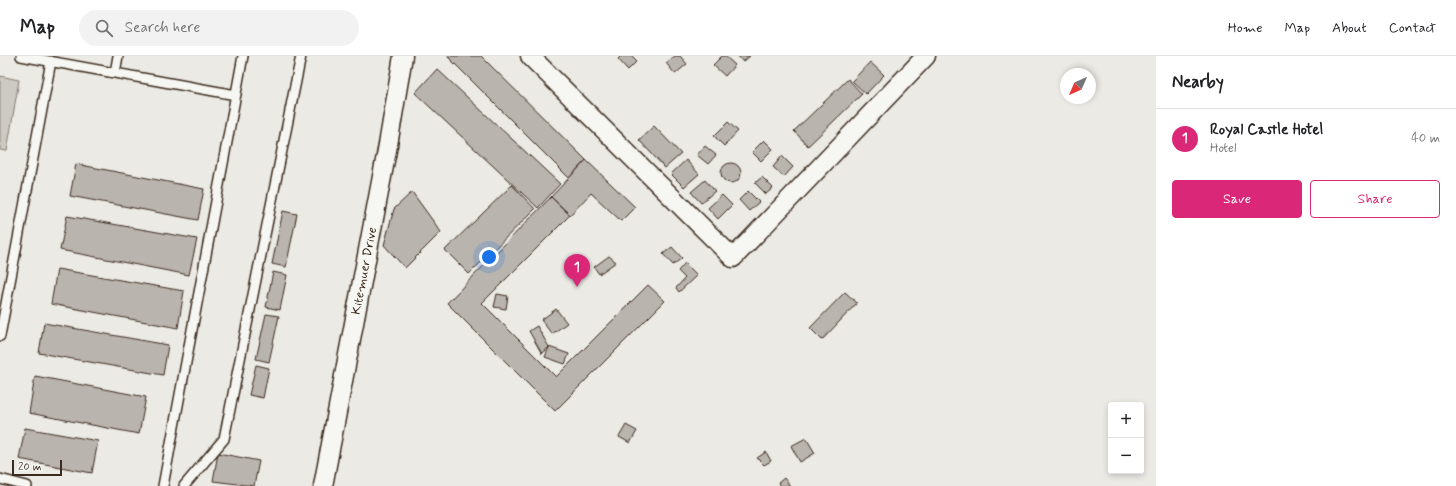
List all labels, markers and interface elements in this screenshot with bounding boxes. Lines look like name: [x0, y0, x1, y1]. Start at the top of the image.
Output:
search box: [79, 10, 359, 46]
text: Map: [20, 15, 55, 40]
icon: search: [93, 17, 115, 39]
text: Search here: [125, 18, 200, 38]
text: Home: [1228, 19, 1262, 37]
text: Map: [1284, 19, 1310, 37]
text: About: [1332, 19, 1367, 37]
text: Contact: [1389, 19, 1436, 37]
north arrow: [1060, 68, 1096, 104]
text: Nearby: [1172, 71, 1224, 93]
text: Royal Castle Hotel: [1210, 120, 1323, 140]
text: 1: [1182, 130, 1188, 147]
text: 40 m: [1411, 130, 1440, 147]
text: Hotel: [1210, 140, 1236, 157]
button: Save: [1172, 180, 1302, 218]
button: Share: [1310, 180, 1440, 218]
street label: Kitemuer Drive: [347, 225, 381, 316]
your location: [479, 247, 499, 267]
pin: 1: [564, 254, 590, 287]
map controls: [1108, 402, 1144, 474]
button: +: [1108, 402, 1144, 438]
button: −: [1108, 438, 1144, 474]
scale bar: [12, 458, 62, 477]
text: 20 m: [18, 460, 41, 474]

